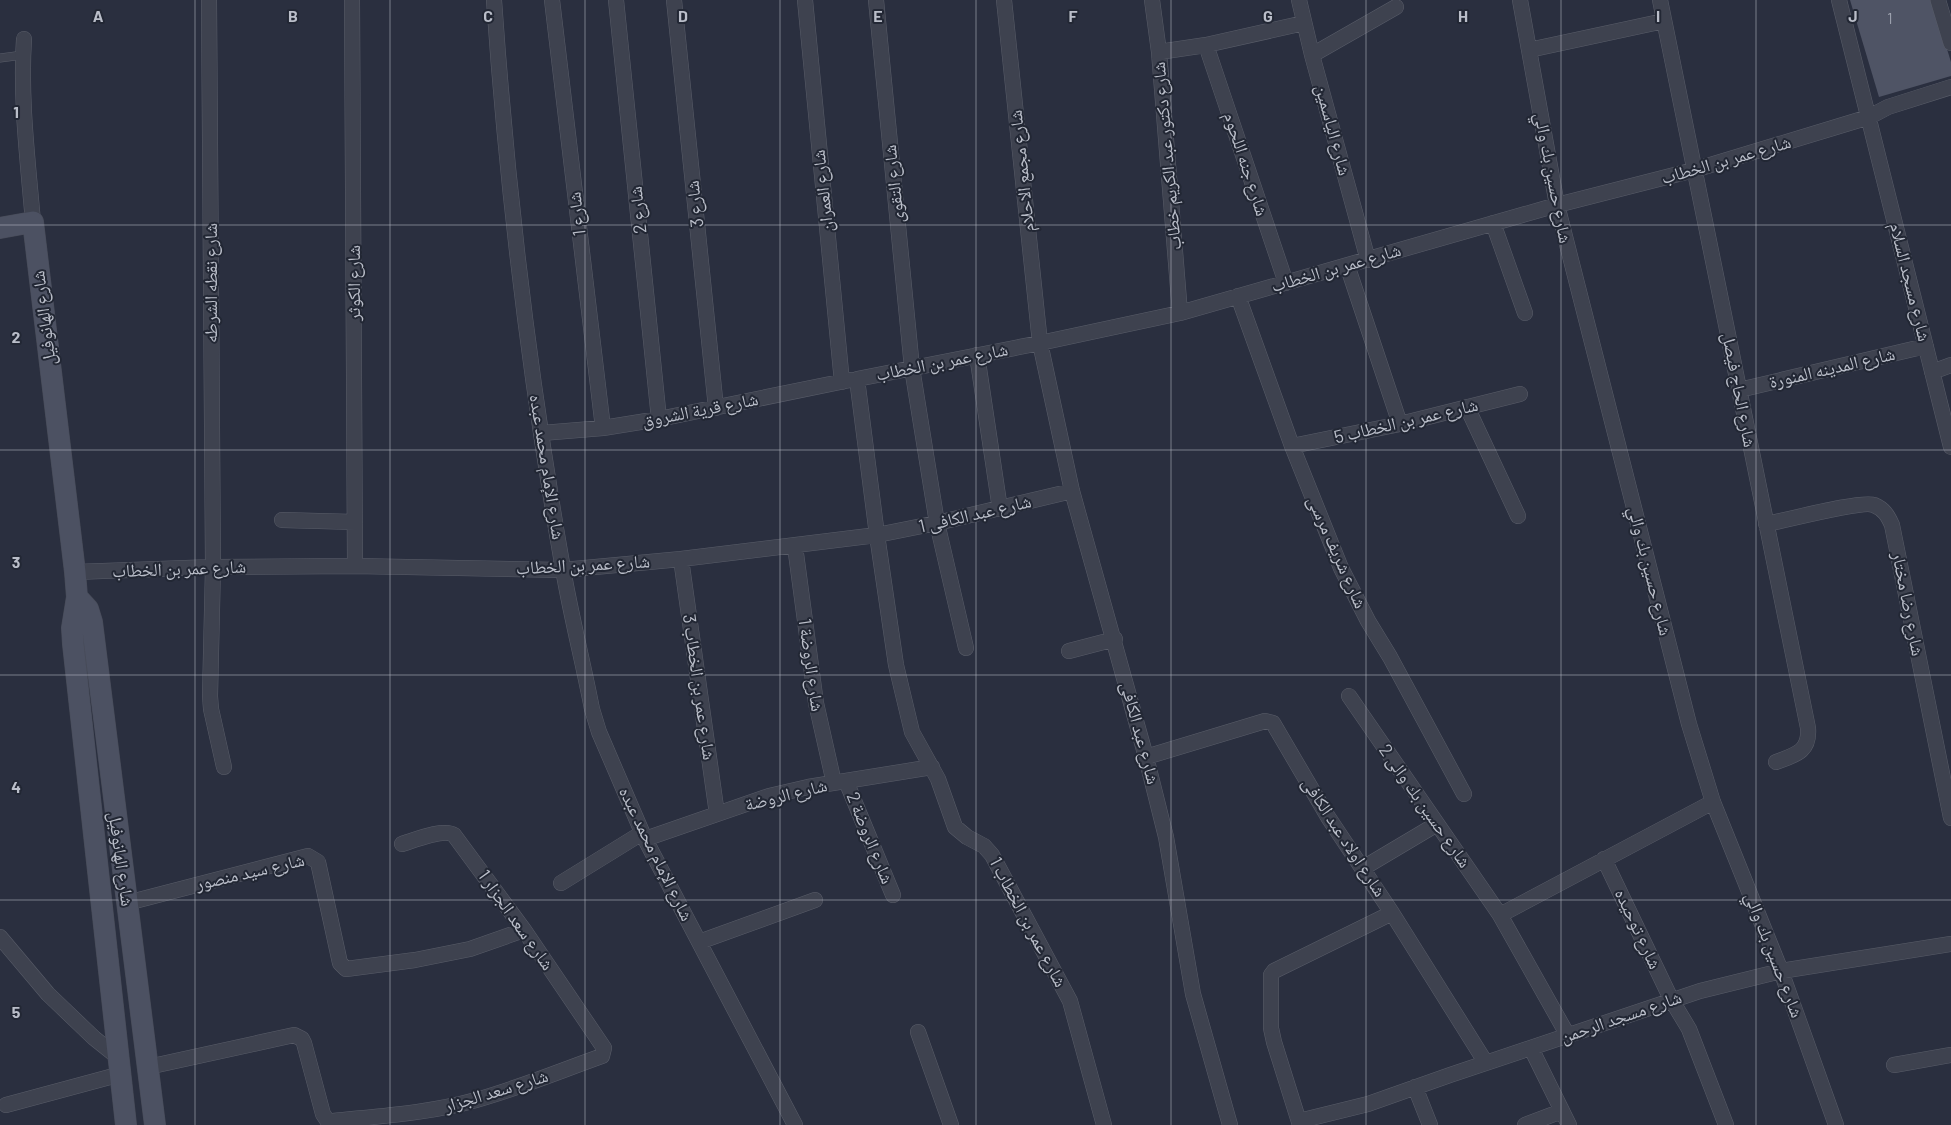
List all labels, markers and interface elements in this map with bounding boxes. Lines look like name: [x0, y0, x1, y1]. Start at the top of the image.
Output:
text: A: [93, 6, 104, 25]
text: B: [288, 6, 298, 25]
text: C: [483, 6, 493, 25]
text: D: [678, 6, 688, 25]
text: E: [873, 6, 883, 25]
text: F: [1069, 6, 1078, 25]
text: G: [1263, 6, 1273, 25]
text: H: [1458, 6, 1468, 25]
text: I: [1656, 6, 1660, 25]
text: J: [1848, 6, 1858, 25]
house number: 1: [1887, 9, 1893, 27]
street label: شارع دكتور عبد الكريم خطاب: [1147, 61, 1187, 251]
street label: شارع الياسمين: [1310, 82, 1357, 178]
text: 1: [13, 102, 19, 121]
street label: شارع مجمع الاحلام: [1004, 109, 1040, 233]
street label: شارع جنه اللحوم: [1218, 109, 1274, 219]
street label: شارع حسين بك والي: [1526, 111, 1577, 246]
street label: شارع عمر بن الخطاب: [1658, 130, 1794, 189]
street label: شارع التقوى: [878, 144, 909, 224]
street label: شارع العمران: [807, 149, 838, 233]
street label: شارع 3: [681, 179, 708, 229]
street label: شارع 2: [624, 185, 651, 235]
street label: شارع 1: [562, 191, 591, 237]
street label: شارع مسجد السلام: [1884, 220, 1936, 344]
street label: شارع نقطه الشرطه: [199, 223, 222, 343]
street label: شارع عمر بن الخطاب: [1268, 238, 1404, 297]
street label: شارع الكوثر: [342, 245, 365, 322]
street label: شارع الهانوفيل: [26, 269, 61, 367]
text: 2: [12, 327, 21, 346]
street label: شارع الحاج فيصل: [1716, 331, 1762, 449]
street label: شارع عمر بن الخطاب: [874, 337, 1010, 386]
street label: شارع المدينه المنورة: [1767, 342, 1897, 393]
street label: شارع قرية الشروق: [640, 387, 760, 432]
street label: شارع الإمام محمد عبده: [524, 393, 570, 541]
street label: شارع عمر بن الخطاب 5: [1332, 393, 1480, 448]
street label: شارع عبد الكافى 1: [916, 489, 1034, 538]
street label: شارع شريف مرسى: [1302, 492, 1373, 612]
street label: شارع حسين بك والي: [1620, 504, 1678, 639]
street label: شارع رضا مختار: [1887, 549, 1930, 658]
street label: شارع عمر بن الخطاب: [515, 550, 651, 579]
text: 3: [12, 552, 20, 571]
street label: شارع عمر بن الخطاب: [112, 555, 246, 582]
street label: شارع عمر بن الخطاب 3: [678, 613, 721, 761]
street label: شارع الروضة 1: [794, 617, 829, 713]
street label: شارع عبد الكافى: [1116, 679, 1165, 787]
street label: شارع حسين بك والى 2: [1374, 739, 1477, 872]
street label: شارع اولاد عبد الكافى: [1297, 772, 1392, 901]
street label: شارع الروضة: [742, 773, 829, 816]
text: 4: [11, 777, 21, 796]
street label: شارع الإمام محمد عبده: [613, 783, 699, 925]
street label: شارع الروضة 2: [842, 788, 899, 887]
street label: شارع الهانوفيل: [103, 810, 140, 908]
street label: شارع سيد منصور: [192, 848, 307, 895]
street label: شارع عمر بن الخطاب 1: [984, 853, 1072, 991]
street label: شارع سعد الجزار 1: [473, 865, 560, 975]
street label: شارع توحيده: [1610, 885, 1667, 973]
street label: شارع حسين بك والي: [1737, 889, 1809, 1022]
street label: شارع مسجد الرحمن: [1557, 985, 1685, 1048]
text: 5: [12, 1002, 21, 1021]
street label: شارع سعد الجزار: [440, 1064, 551, 1118]

